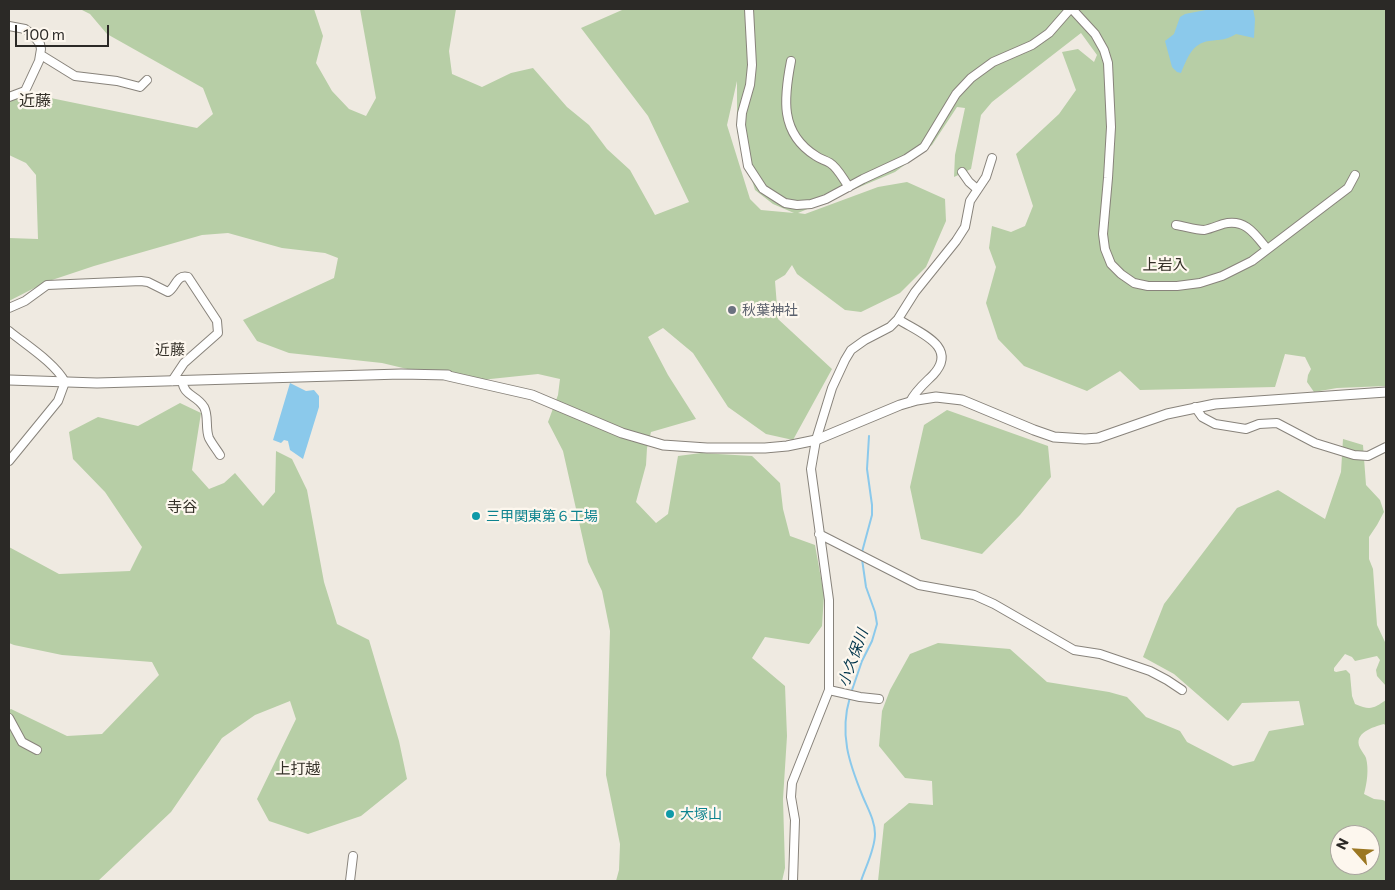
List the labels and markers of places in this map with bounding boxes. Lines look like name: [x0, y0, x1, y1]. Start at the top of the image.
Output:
place label: 秋葉神社: [742, 302, 798, 318]
marker: 秋葉神社: [726, 304, 738, 316]
place label: 三甲関東第６工場: [486, 508, 598, 524]
marker: 三甲関東第６工場: [470, 510, 482, 522]
place label: 大塚山: [680, 806, 722, 822]
marker: 大塚山: [664, 808, 676, 820]

